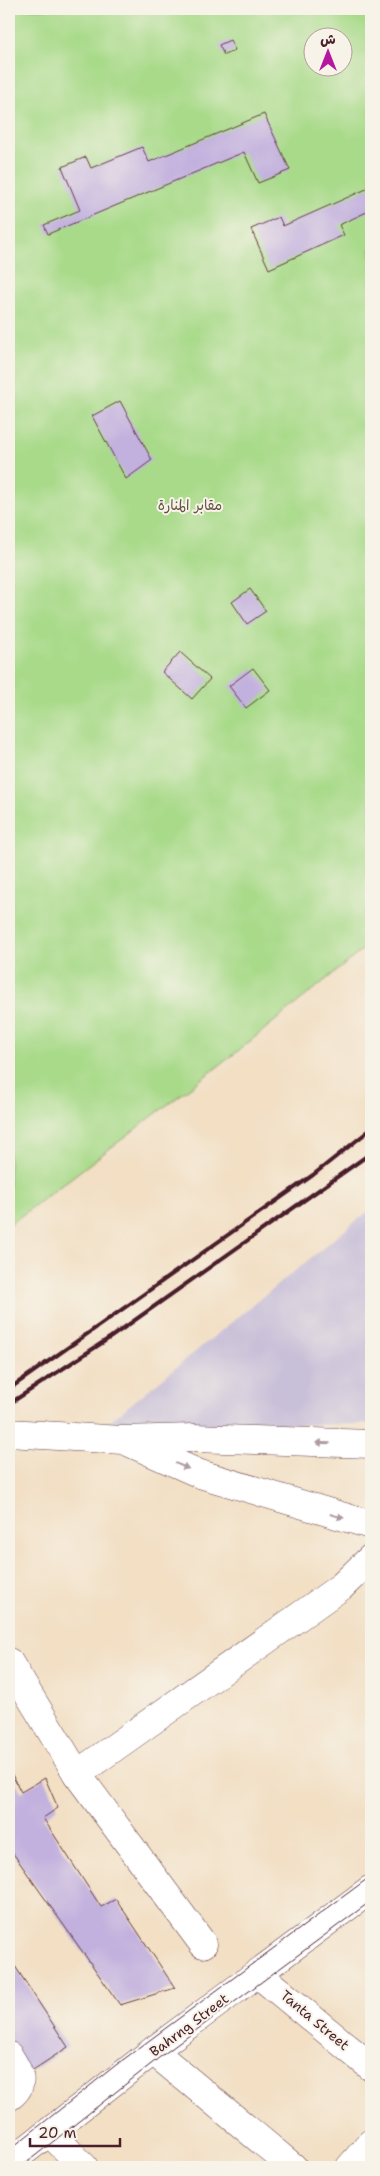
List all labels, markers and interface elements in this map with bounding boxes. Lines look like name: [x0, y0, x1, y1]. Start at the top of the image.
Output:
north arrow: [302, 28, 352, 78]
text: ش: [320, 30, 336, 48]
park label: مقابر المنارة: [158, 496, 222, 514]
one-way arrow: [314, 1438, 330, 1446]
one-way arrow: [175, 1463, 189, 1471]
one-way arrow: [330, 1512, 345, 1520]
street label: Tanta Street: [277, 1986, 353, 2054]
street label: Bahrng Street: [146, 1989, 232, 2061]
scale bar: [30, 2116, 120, 2148]
text: 20 m: [38, 2123, 77, 2143]

